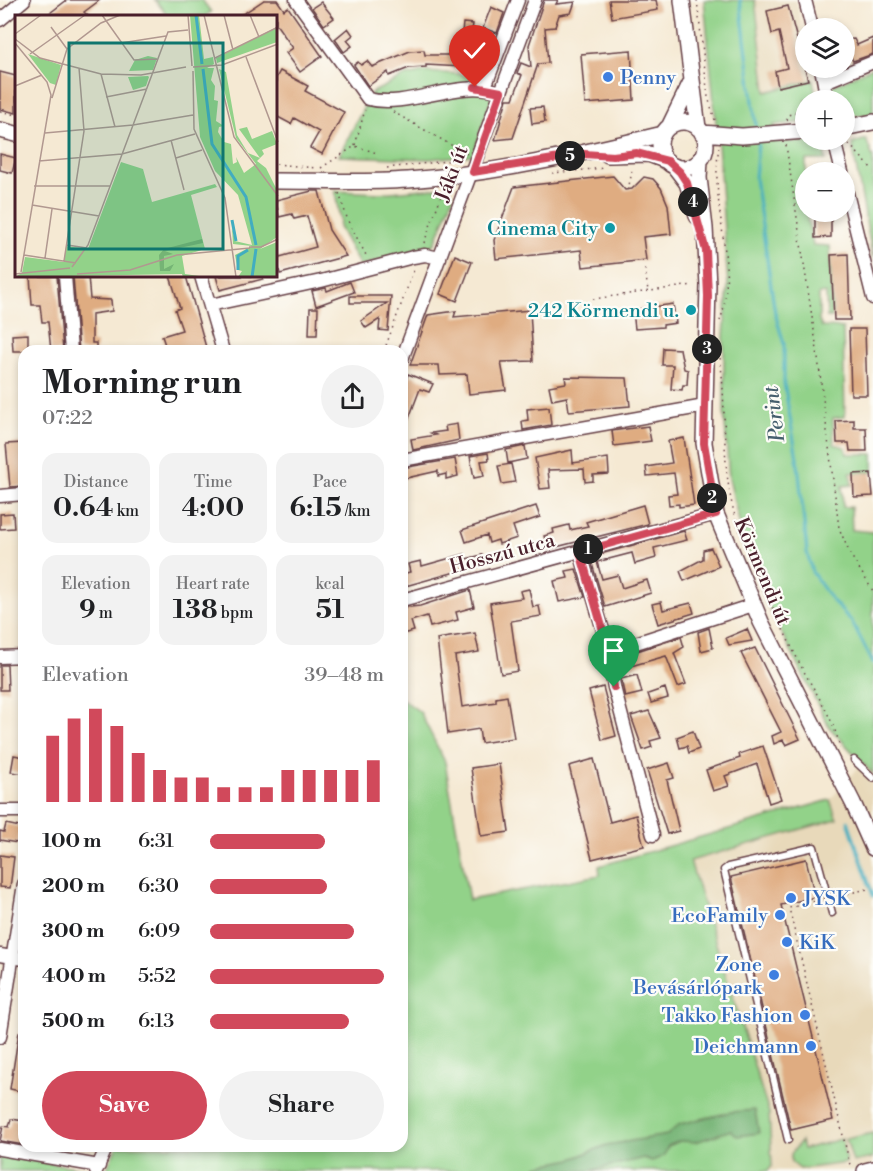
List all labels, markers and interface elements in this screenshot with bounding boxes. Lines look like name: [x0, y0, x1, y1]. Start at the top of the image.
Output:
inset map: [15, 15, 278, 278]
map controls: [795, 18, 855, 222]
button: layers: [795, 18, 855, 78]
pin: [449, 25, 500, 87]
icon: check: [458, 34, 491, 67]
place label: Penny: [620, 66, 676, 91]
marker: Penny: [601, 70, 615, 84]
button: +: [795, 90, 855, 150]
pin: 5: [555, 141, 585, 171]
street label: Jáki út: [430, 142, 475, 206]
text: 5: [565, 146, 575, 166]
button: −: [795, 162, 855, 222]
pin: 4: [678, 187, 708, 217]
text: 4: [688, 192, 698, 212]
place label: Cinema City: [487, 217, 598, 242]
marker: Cinema City: [603, 221, 617, 235]
place label: 242 Körmendi u.: [528, 299, 679, 324]
marker: 242 Körmendi u.: [684, 303, 698, 317]
pin: 3: [692, 334, 722, 364]
text: 3: [702, 339, 712, 359]
text: Morning run: [42, 363, 242, 404]
button: share: [321, 365, 384, 428]
water label: Perint: [759, 383, 791, 444]
text: 07:22: [42, 406, 93, 431]
text: Distance: [64, 472, 128, 492]
text: Time: [194, 472, 232, 492]
text: Pace: [313, 472, 347, 492]
pin: 2: [697, 483, 727, 513]
text: 2: [707, 488, 717, 508]
text: 0.64: [53, 492, 113, 524]
text: 4:00: [182, 492, 244, 524]
text: 6:15: [290, 492, 342, 524]
text: km: [113, 501, 139, 521]
text: /km: [342, 501, 370, 521]
street label: Körmendi út: [728, 514, 796, 629]
street label: Hosszú utca: [447, 528, 559, 581]
pin: 1: [573, 534, 603, 564]
text: 1: [584, 539, 592, 559]
text: Elevation: [61, 574, 131, 594]
text: Heart rate: [176, 574, 250, 594]
text: kcal: [315, 574, 345, 594]
text: 9: [79, 594, 96, 626]
text: 138: [173, 594, 218, 626]
text: 51: [316, 594, 344, 626]
text: m: [96, 603, 113, 623]
text: bpm: [218, 603, 253, 623]
pin: [588, 625, 639, 687]
icon: arrive: [597, 634, 630, 667]
text: Elevation: [42, 663, 129, 688]
text: 39–48 m: [304, 663, 384, 688]
text: 100 m: [42, 829, 101, 854]
text: 6:31: [138, 829, 174, 854]
text: 200 m: [42, 874, 105, 899]
text: 6:30: [138, 874, 179, 899]
place label: JYSK: [802, 887, 852, 912]
marker: JYSK: [784, 891, 798, 905]
place label: EcoFamily: [671, 904, 768, 929]
marker: EcoFamily: [773, 908, 787, 922]
text: 300 m: [42, 919, 105, 944]
text: 6:09: [138, 919, 180, 944]
place label: KiK: [799, 931, 836, 956]
marker: KiK: [780, 935, 794, 949]
place label: Zone Bevásárlópark: [632, 953, 764, 1001]
text: 400 m: [42, 964, 106, 989]
text: 5:52: [138, 964, 176, 989]
marker: Zone Bevásárlópark: [767, 968, 781, 982]
place label: Takko Fashion: [662, 1004, 793, 1029]
marker: Takko Fashion: [798, 1008, 812, 1022]
text: 500 m: [42, 1009, 105, 1034]
text: 6:13: [138, 1009, 174, 1034]
place label: Deichmann: [693, 1035, 799, 1060]
marker: Deichmann: [804, 1039, 818, 1053]
button: Save: [42, 1071, 207, 1140]
button: Share: [219, 1071, 384, 1140]

